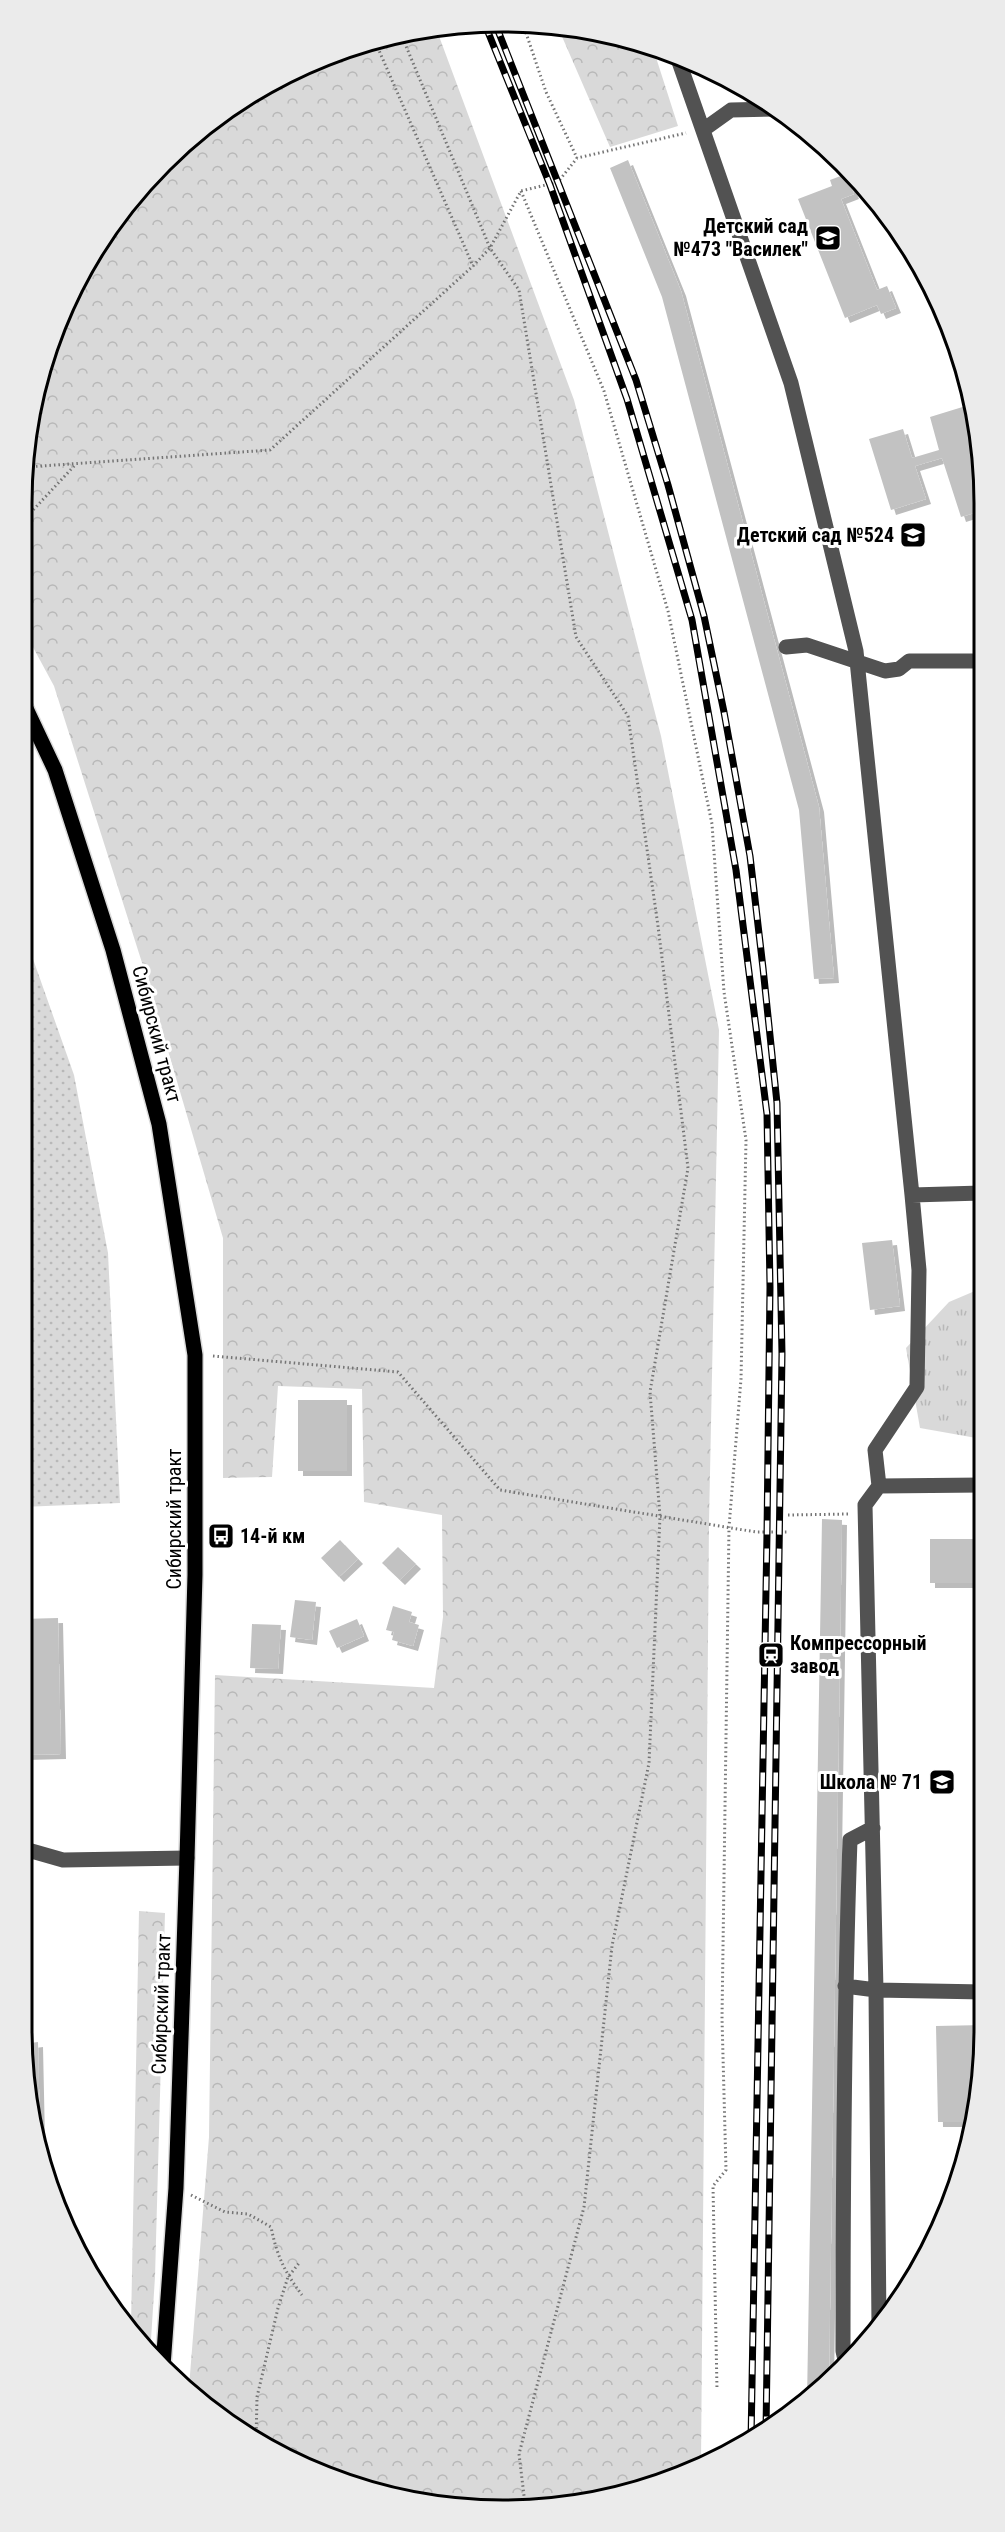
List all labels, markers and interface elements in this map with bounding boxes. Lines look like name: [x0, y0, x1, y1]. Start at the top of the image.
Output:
place label: Детский сад №473 "Василек": [673, 214, 808, 261]
school or university icon: Детский сад №473 "Василек": [813, 223, 843, 253]
school or university icon: Детский сад №524: [898, 520, 928, 550]
place label: Детский сад №524: [737, 523, 894, 547]
street label: Сибирский тракт: [127, 963, 187, 1105]
street label: Сибирский тракт: [162, 1449, 186, 1589]
bus stop icon: 14-й км: [206, 1521, 236, 1551]
place label: 14-й км: [240, 1524, 305, 1548]
place label: Компрессорный завод: [790, 1631, 927, 1678]
station icon: Компрессорный завод: [756, 1640, 786, 1670]
school or university icon: Школа № 71: [927, 1767, 957, 1797]
place label: Школа № 71: [820, 1770, 922, 1794]
street label: Сибирский тракт: [147, 1933, 175, 2075]

